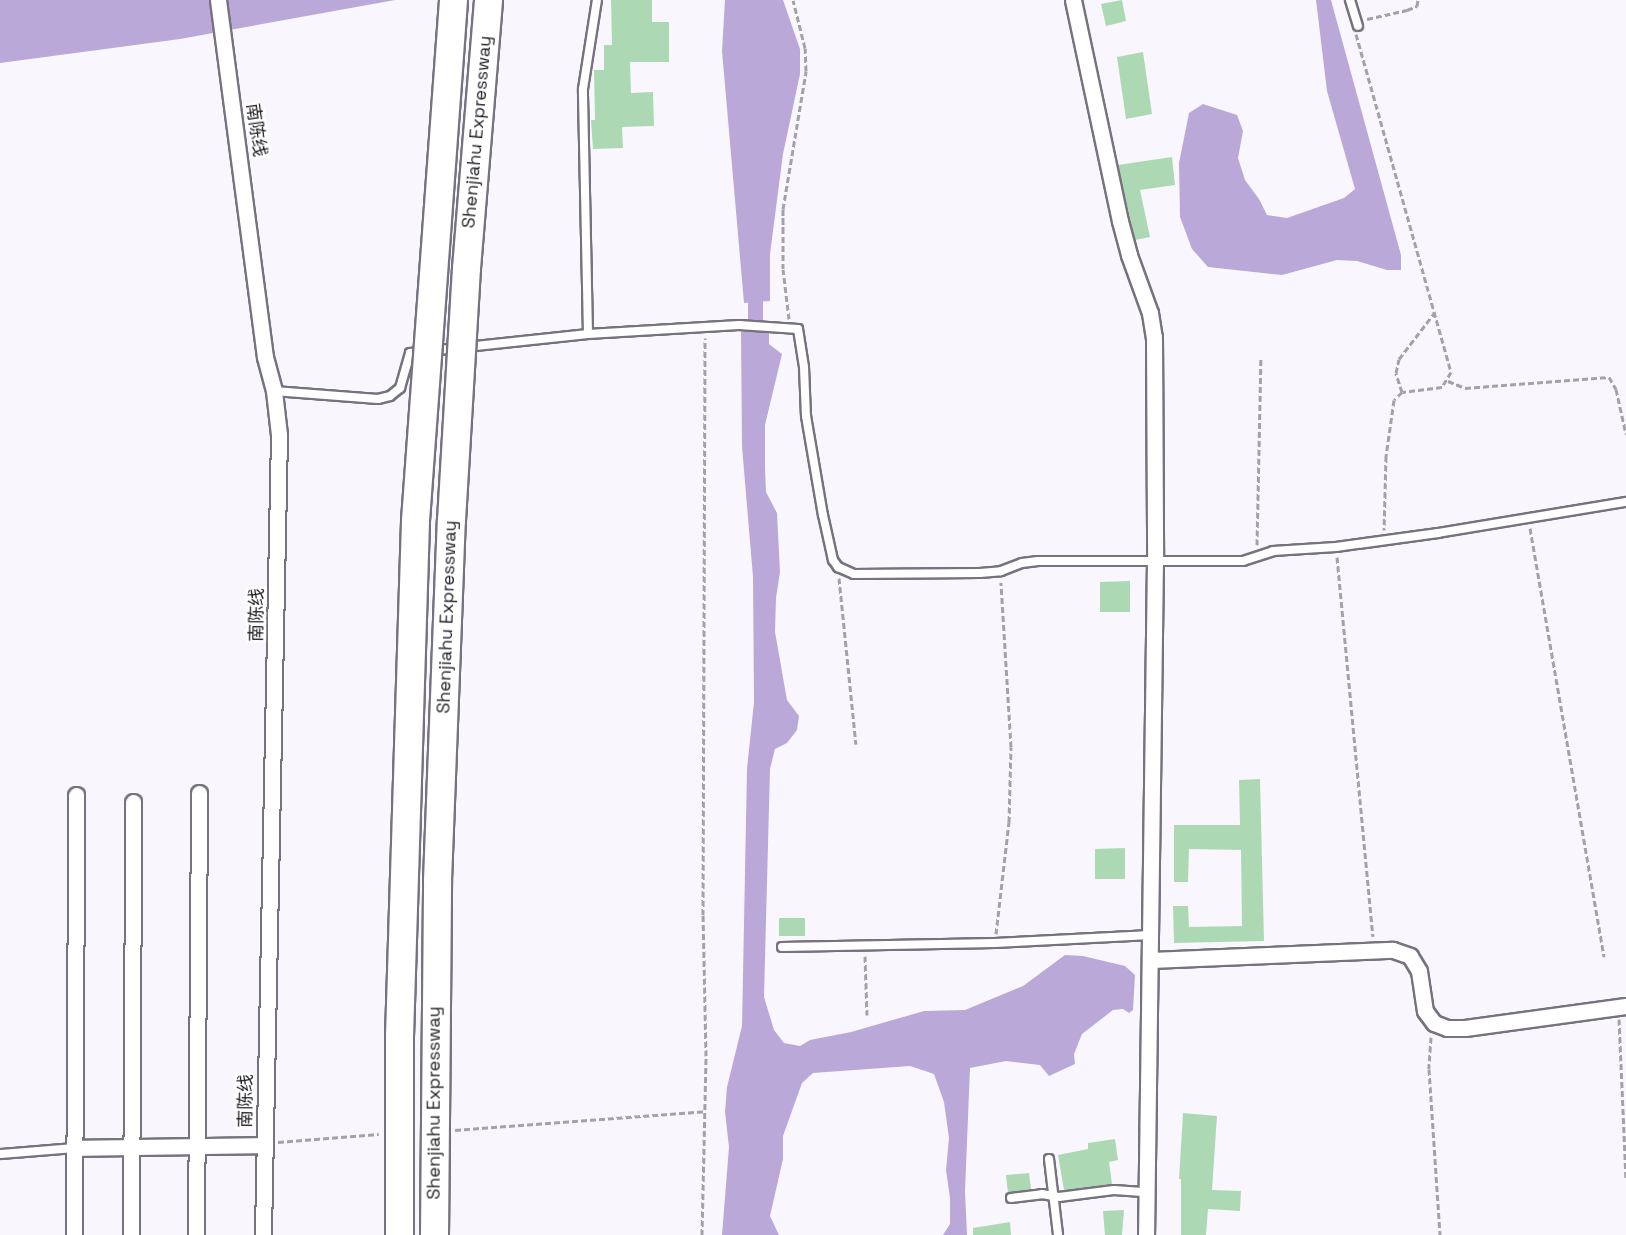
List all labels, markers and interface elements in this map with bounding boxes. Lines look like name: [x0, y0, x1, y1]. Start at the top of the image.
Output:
street label: Shenjiahu Expressway: [458, 35, 496, 229]
street label: 南陈线: [242, 102, 270, 158]
street label: Shenjiahu Expressway: [433, 520, 461, 714]
street label: 南陈线: [246, 588, 268, 642]
street label: Shenjiahu Expressway: [423, 1006, 445, 1200]
street label: 南陈线: [235, 1074, 257, 1128]

